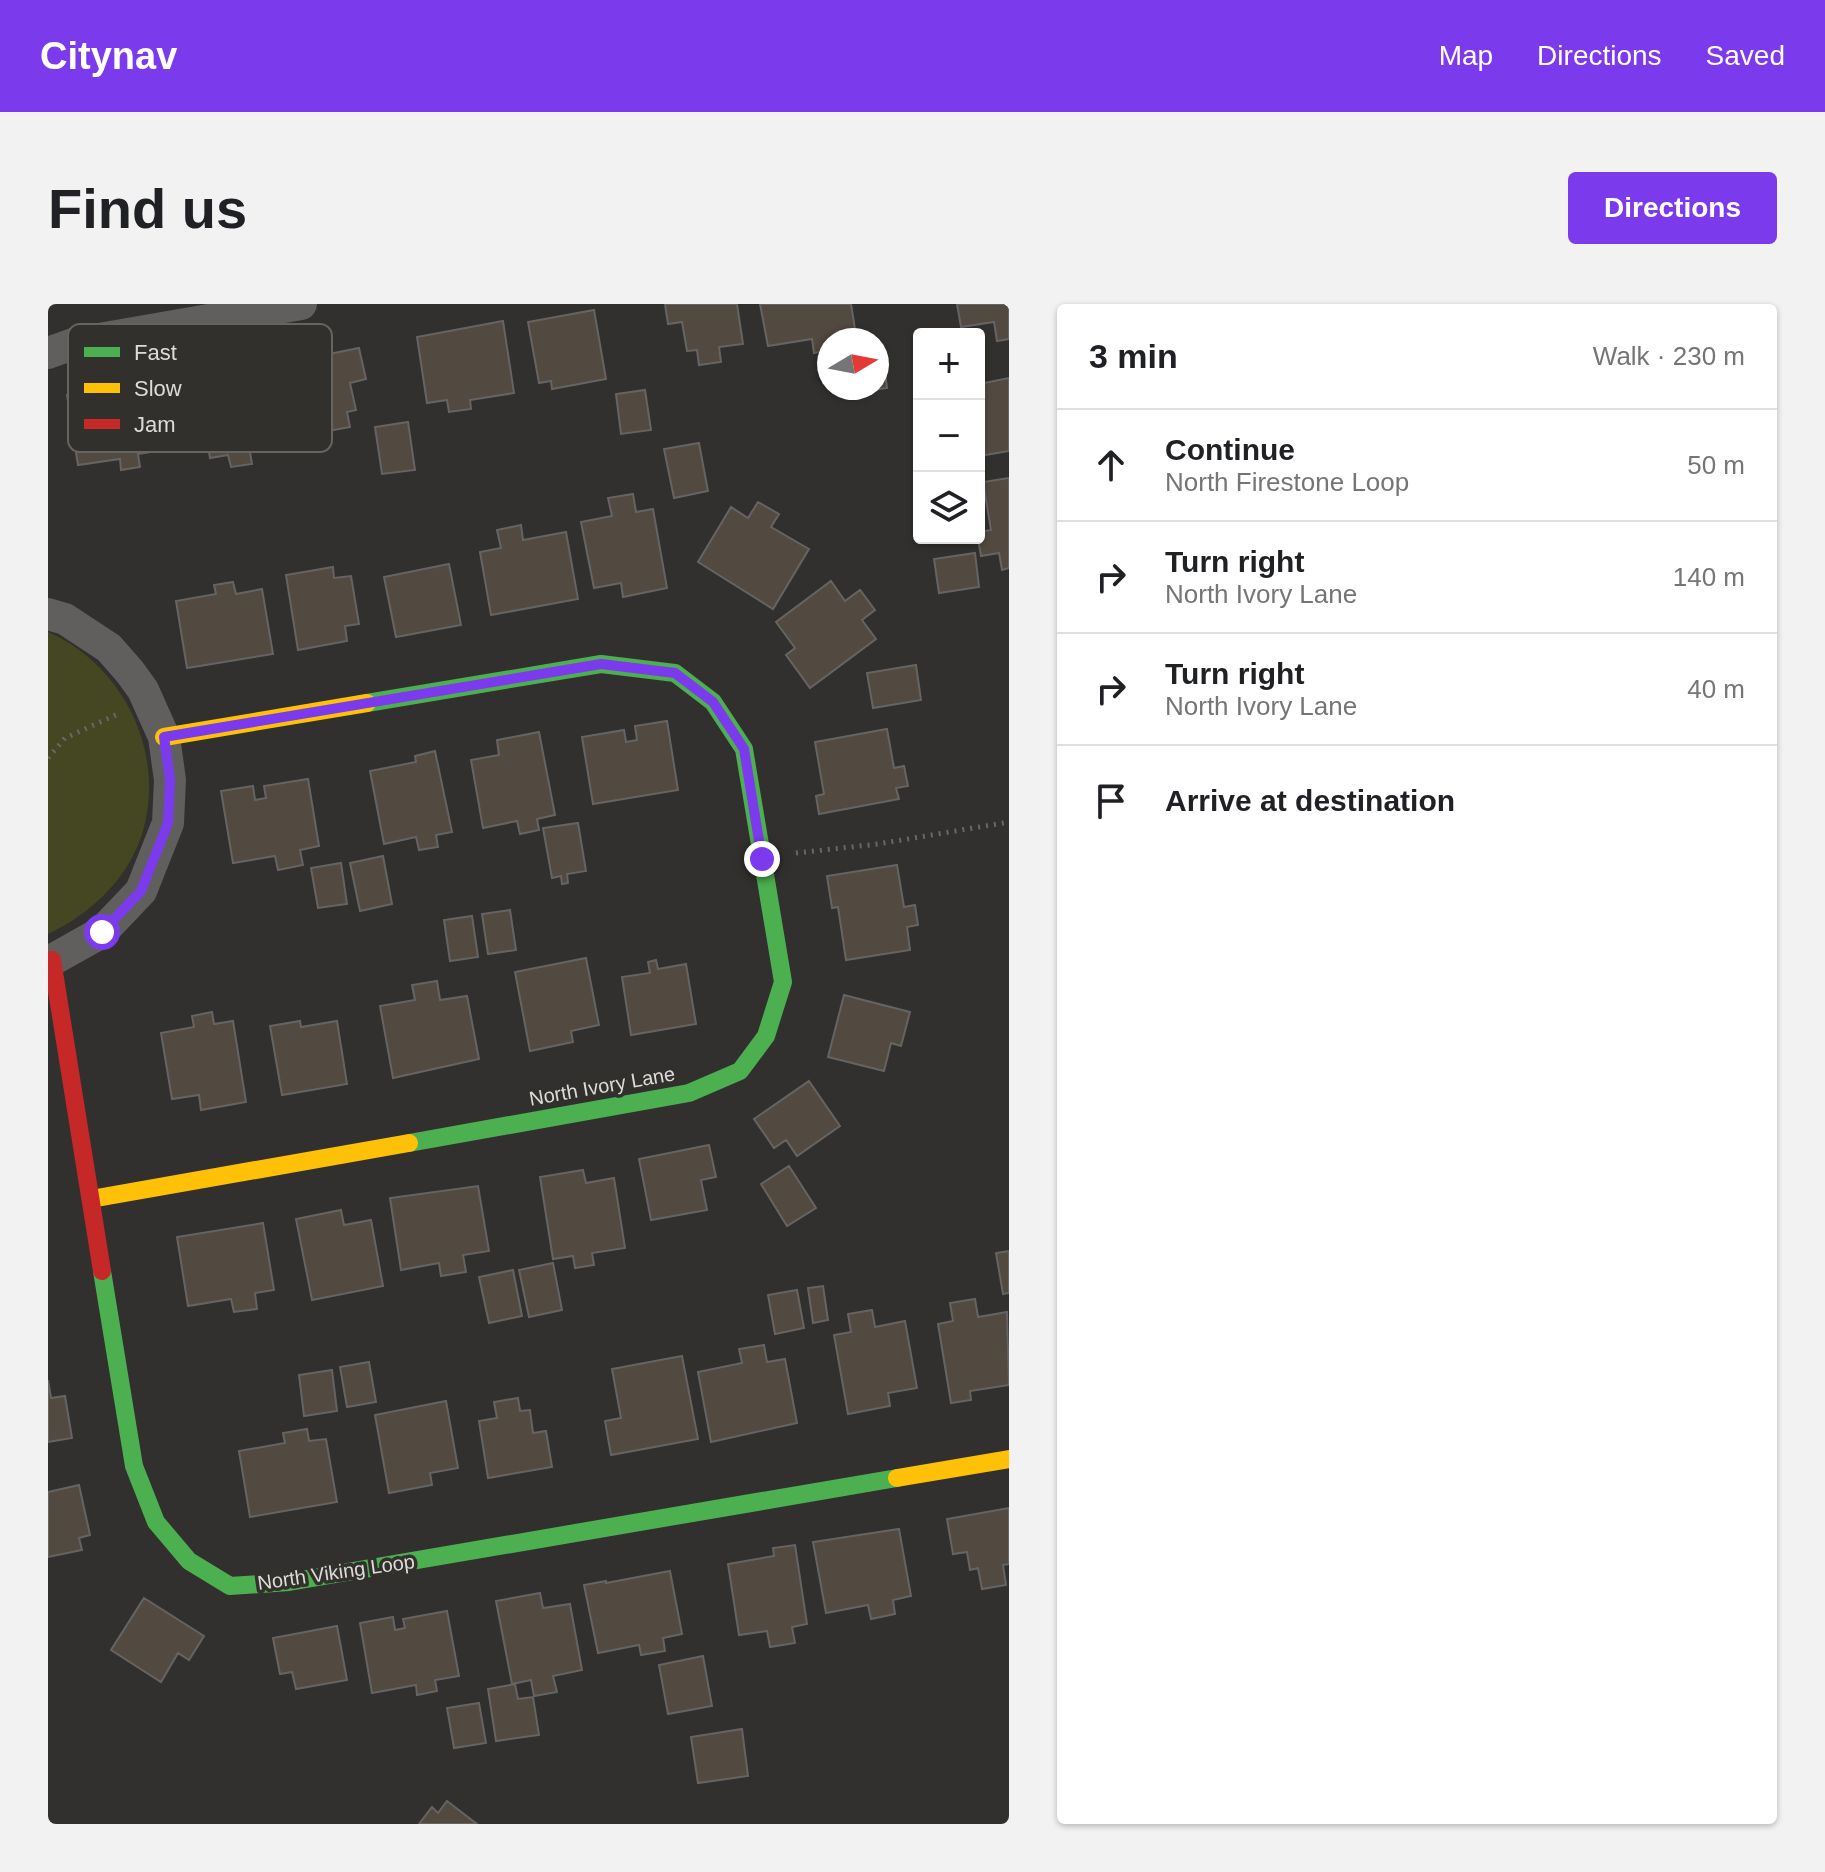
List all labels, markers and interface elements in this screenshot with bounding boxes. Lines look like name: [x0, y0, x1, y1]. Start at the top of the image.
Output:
text: Citynav: [40, 35, 177, 77]
text: Map: [1439, 40, 1493, 71]
text: Directions: [1537, 40, 1662, 71]
text: Saved: [1706, 40, 1785, 71]
button: Directions: [1568, 172, 1777, 244]
text: Find us: [48, 177, 247, 240]
legend: [68, 324, 332, 452]
north arrow: [817, 328, 889, 400]
map controls: [913, 328, 985, 544]
button: +: [913, 328, 985, 400]
text: 3 min: [1089, 337, 1178, 375]
text: Fast: [134, 340, 177, 365]
text: Walk · 230 m: [1593, 341, 1745, 371]
text: Slow: [134, 376, 182, 401]
button: −: [913, 400, 985, 472]
text: Jam: [134, 412, 176, 437]
text: Continue: [1165, 433, 1295, 466]
icon: ahead: [1089, 443, 1133, 487]
text: 50 m: [1687, 450, 1745, 480]
text: North Firestone Loop: [1165, 467, 1409, 497]
button: layers: [913, 472, 985, 544]
text: Turn right: [1165, 545, 1304, 578]
icon: right: [1089, 555, 1133, 599]
text: 140 m: [1673, 562, 1745, 592]
text: North Ivory Lane: [1165, 579, 1357, 609]
text: Turn right: [1165, 657, 1304, 690]
icon: right: [1089, 667, 1133, 711]
text: 40 m: [1687, 674, 1745, 704]
text: North Ivory Lane: [1165, 691, 1357, 721]
icon: arrive: [1089, 779, 1133, 823]
text: Arrive at destination: [1165, 784, 1455, 817]
route end: [744, 841, 780, 877]
route start: [84, 914, 120, 950]
street label: North Ivory Lane: [527, 1062, 677, 1110]
street label: North Viking Loop: [256, 1550, 416, 1594]

